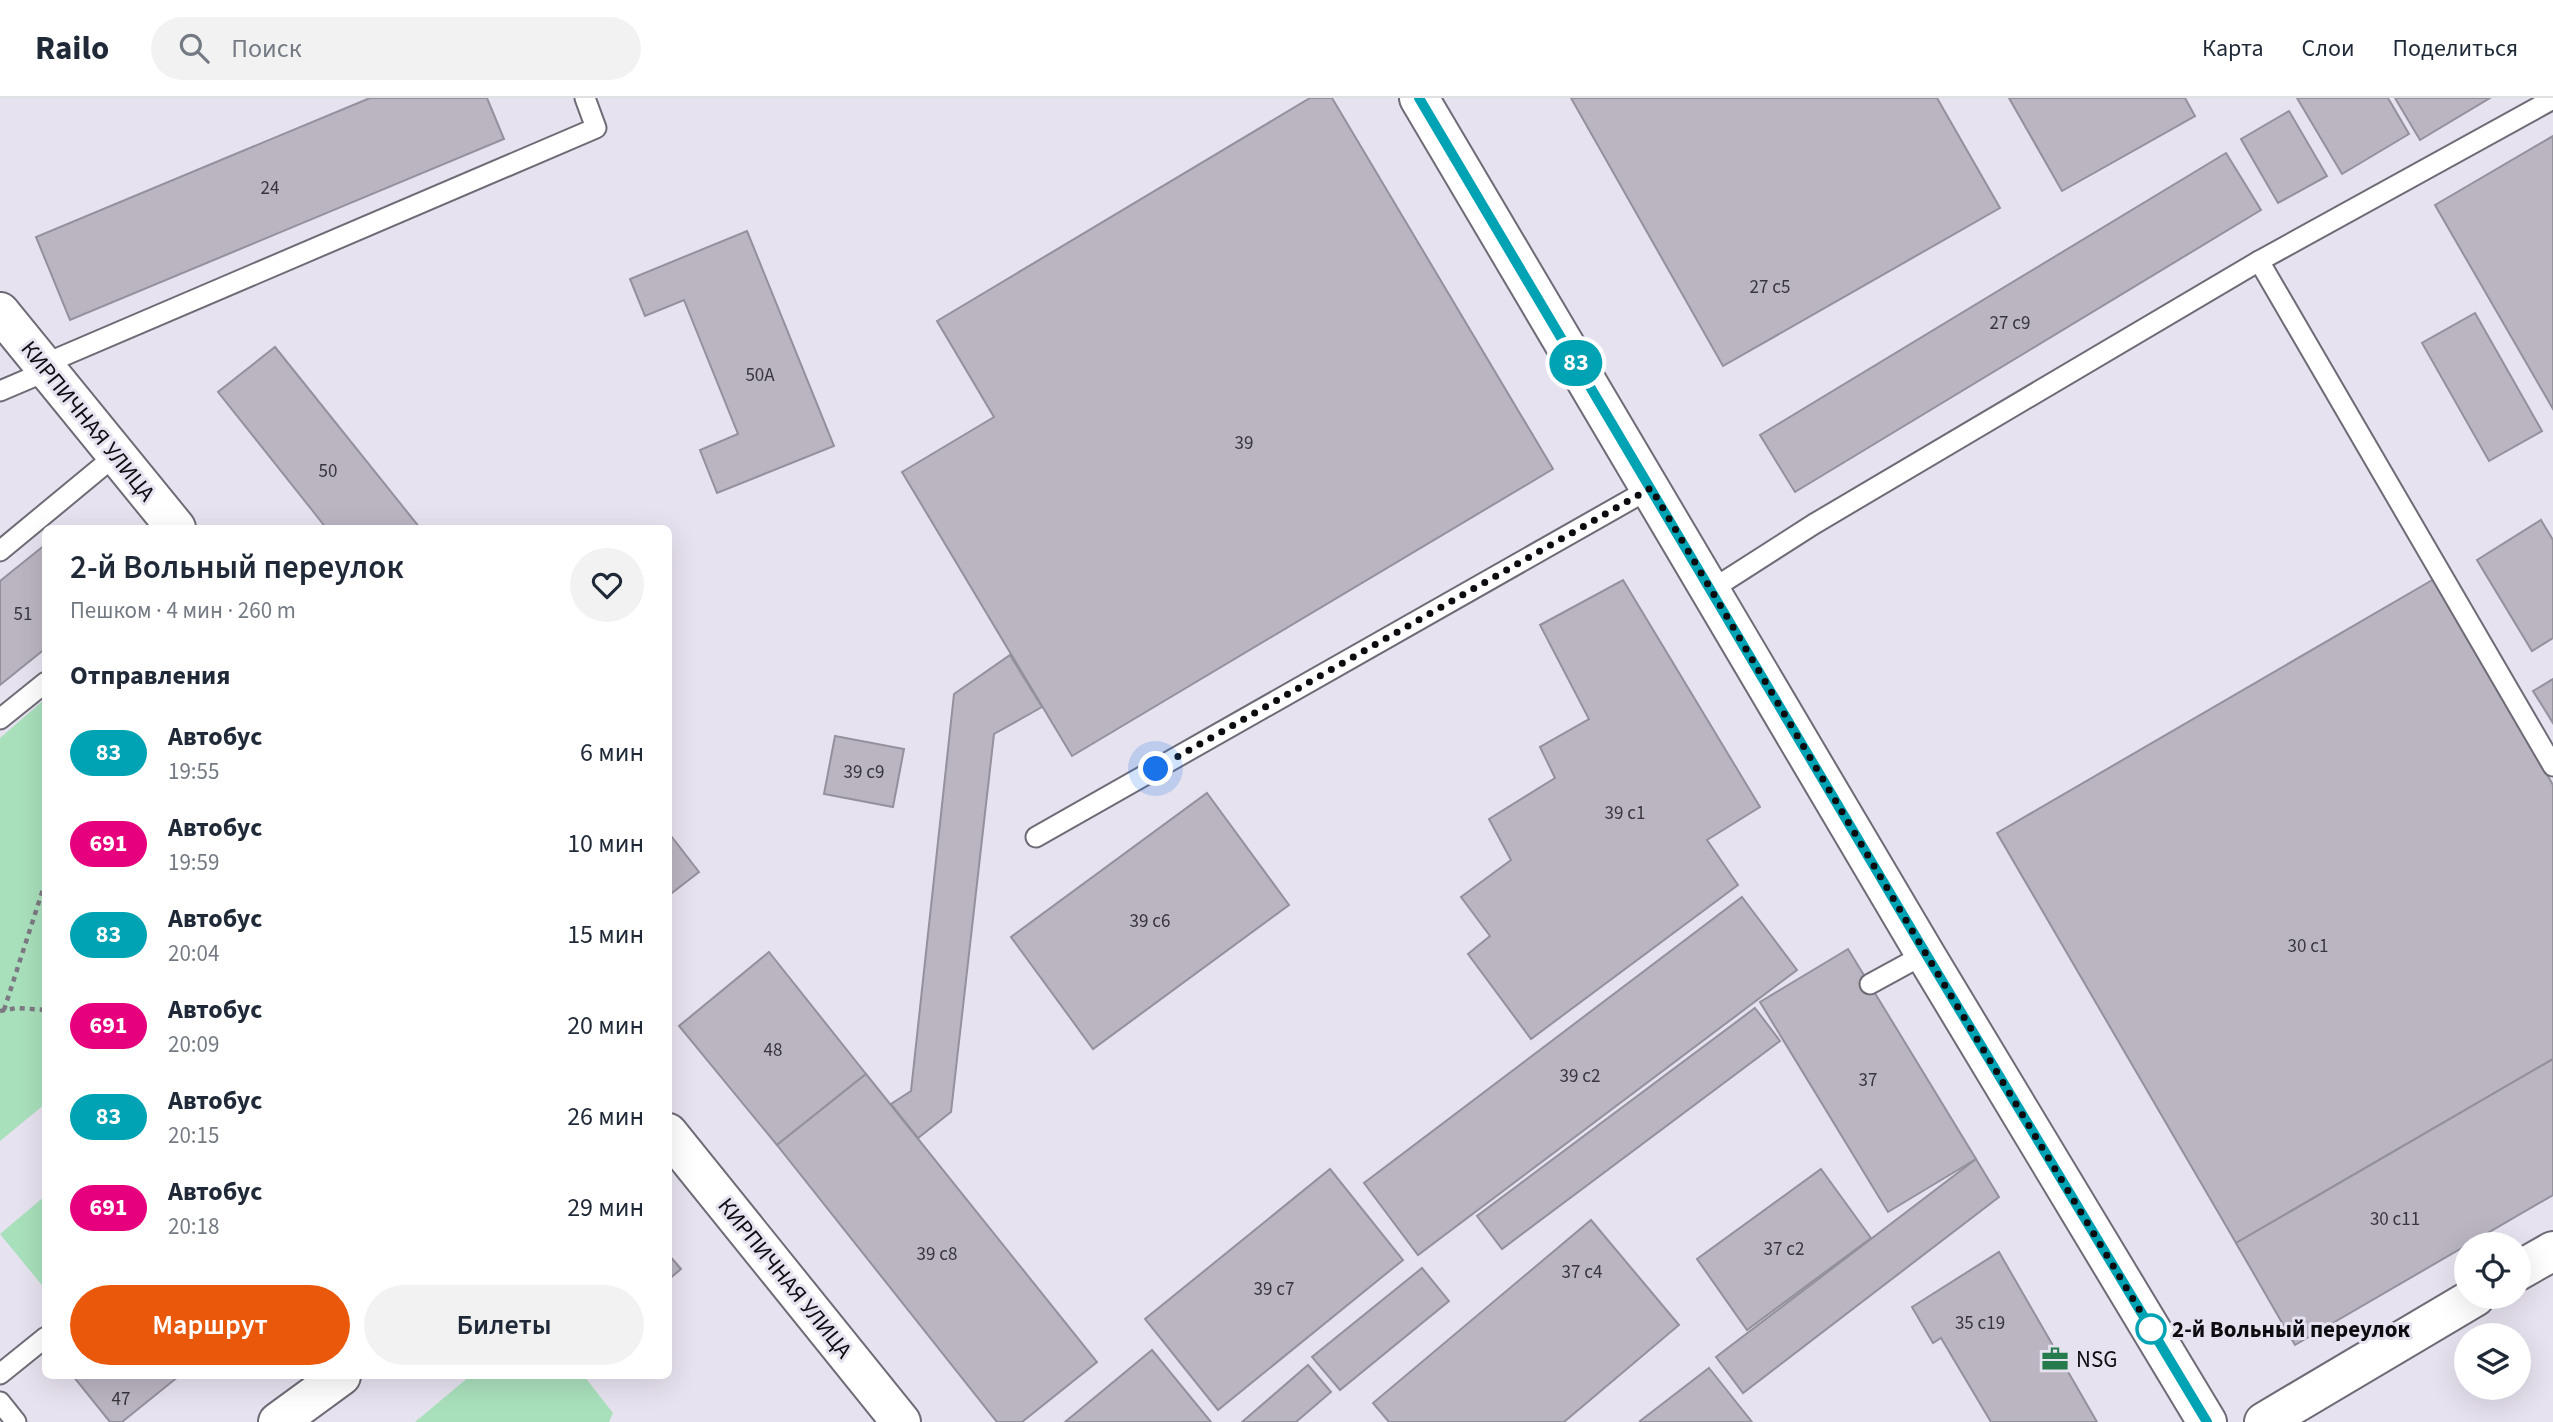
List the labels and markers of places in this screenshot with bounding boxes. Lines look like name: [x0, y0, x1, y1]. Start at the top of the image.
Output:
place label: 2-й Вольный переулок: [2172, 1313, 2411, 1346]
marker: 2-й Вольный переулок: [2136, 1314, 2166, 1344]
place label: NSG: [2076, 1343, 2117, 1376]
office icon: NSG: [2040, 1344, 2070, 1374]

